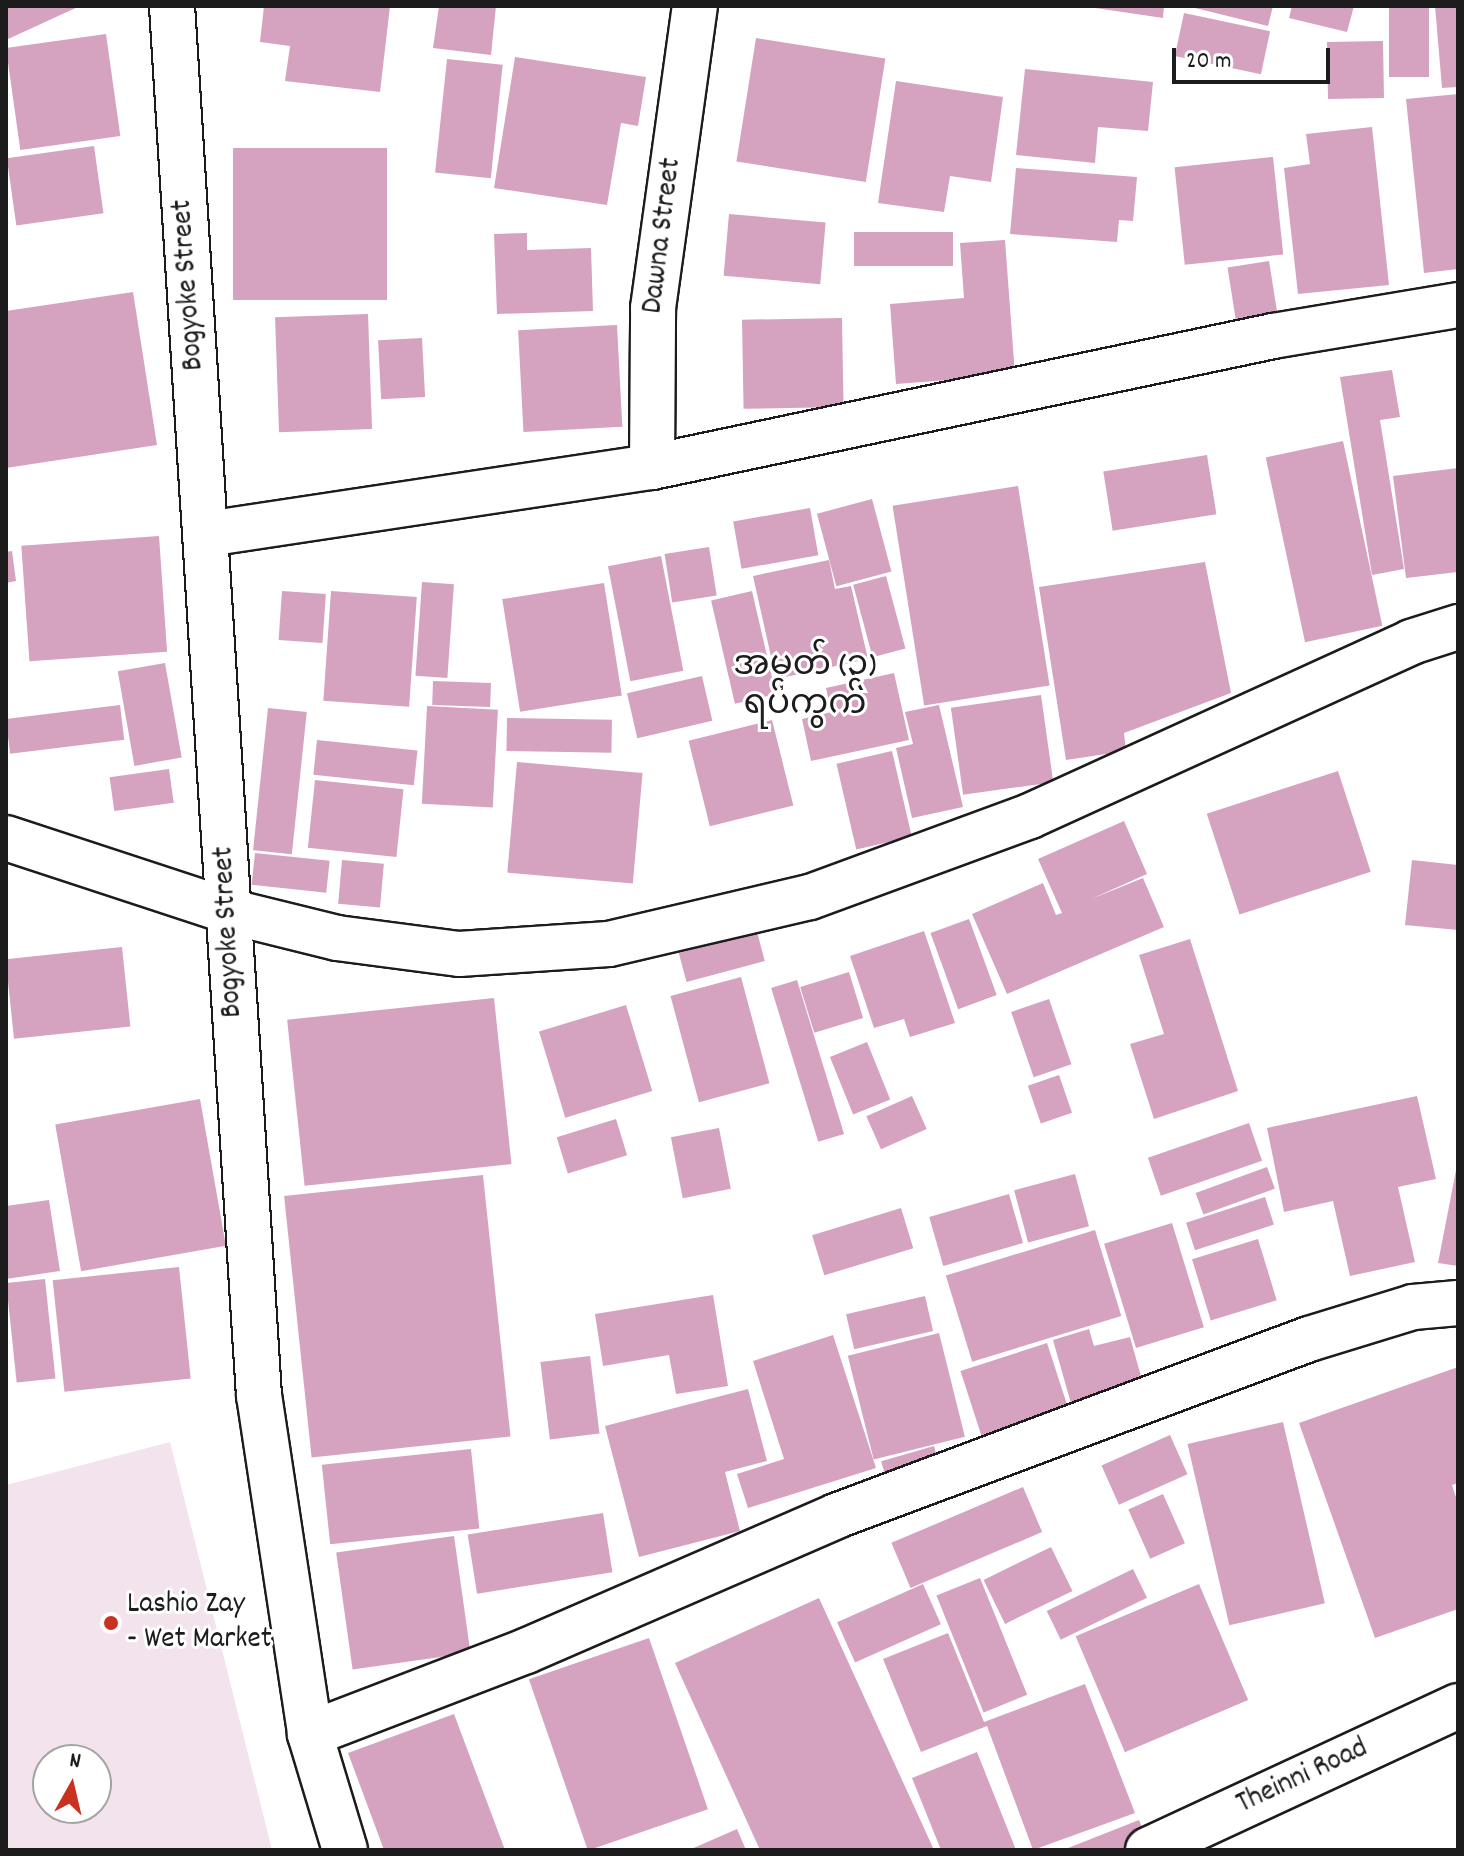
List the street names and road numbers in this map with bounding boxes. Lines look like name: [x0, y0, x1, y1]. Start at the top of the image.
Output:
street label: Dawna Street: [637, 156, 691, 316]
street label: Bogyoke Street: [166, 198, 214, 372]
street label: Bogyoke Street: [208, 845, 252, 1019]
street label: Theinni Road: [1232, 1732, 1374, 1824]

